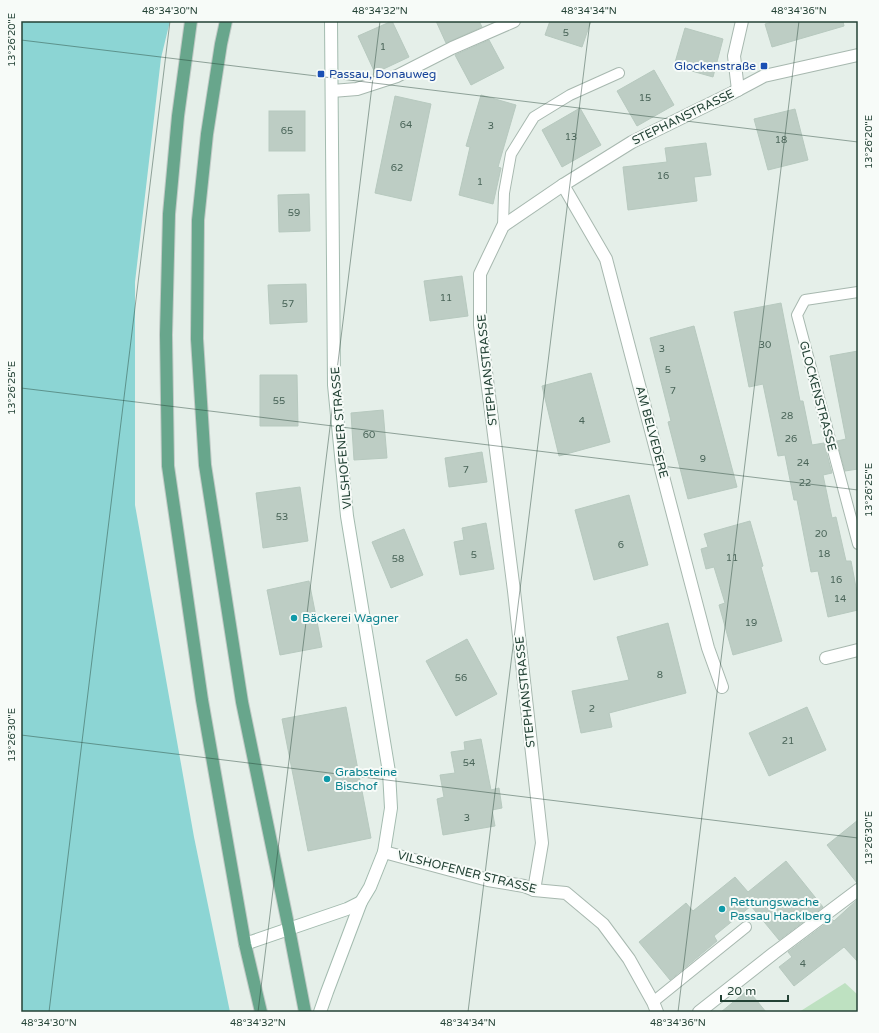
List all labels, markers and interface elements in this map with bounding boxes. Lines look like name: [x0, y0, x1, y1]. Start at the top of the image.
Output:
text: 48°34'30"N: [142, 5, 198, 17]
text: 48°34'32"N: [352, 5, 408, 17]
text: 48°34'34"N: [561, 5, 617, 17]
text: 48°34'36"N: [771, 5, 827, 17]
text: 13°26'20"E: [6, 13, 18, 67]
house number: 5: [563, 27, 569, 39]
house number: 1: [380, 41, 386, 53]
place label: Glockenstraße: [674, 59, 756, 73]
marker: Glockenstraße: [759, 61, 769, 71]
place label: Passau, Donauweg: [329, 67, 436, 81]
marker: Passau, Donauweg: [316, 69, 326, 79]
street label: STEPHANSTRASSE: [630, 86, 737, 148]
house number: 15: [639, 92, 651, 104]
text: 13°26'20"E: [863, 115, 875, 169]
house number: 64: [400, 119, 412, 131]
house number: 3: [488, 120, 494, 132]
house number: 65: [281, 125, 293, 137]
house number: 13: [565, 131, 577, 143]
house number: 18: [775, 134, 787, 146]
house number: 62: [391, 162, 403, 174]
house number: 16: [657, 170, 669, 182]
house number: 1: [477, 176, 483, 188]
house number: 59: [288, 207, 300, 219]
house number: 11: [440, 292, 452, 304]
house number: 57: [282, 298, 294, 310]
street label: STEPHANSTRASSE: [474, 313, 500, 426]
house number: 30: [759, 339, 771, 351]
street label: GLOCKENSTRASSE: [797, 339, 840, 453]
house number: 3: [659, 343, 665, 355]
text: 13°26'25"E: [6, 361, 18, 415]
house number: 5: [665, 364, 671, 376]
street label: VILSHOFENER STRASSE: [328, 366, 354, 510]
street label: AM BELVEDERE: [633, 384, 671, 480]
house number: 7: [670, 385, 676, 397]
house number: 55: [273, 395, 285, 407]
house number: 28: [781, 410, 793, 422]
house number: 4: [579, 415, 585, 427]
house number: 60: [363, 429, 375, 441]
house number: 26: [785, 433, 797, 445]
house number: 9: [700, 453, 706, 465]
house number: 24: [797, 457, 809, 469]
text: 13°26'25"E: [863, 463, 875, 517]
house number: 7: [463, 464, 469, 476]
house number: 22: [799, 477, 811, 489]
house number: 53: [276, 511, 288, 523]
house number: 20: [815, 528, 827, 540]
house number: 6: [618, 539, 624, 551]
house number: 18: [818, 548, 830, 560]
house number: 5: [471, 549, 477, 561]
house number: 11: [726, 552, 738, 564]
house number: 58: [392, 553, 404, 565]
house number: 16: [830, 574, 842, 586]
house number: 14: [834, 593, 846, 605]
place label: Bäckerei Wagner: [302, 611, 399, 625]
marker: Bäckerei Wagner: [289, 613, 299, 623]
house number: 19: [745, 617, 757, 629]
street label: STEPHANSTRASSE: [512, 635, 538, 748]
house number: 8: [657, 669, 663, 681]
house number: 56: [455, 672, 467, 684]
house number: 2: [589, 703, 595, 715]
text: 13°26'30"E: [6, 708, 18, 762]
house number: 21: [782, 735, 794, 747]
house number: 54: [463, 757, 475, 769]
place label: Grabsteine Bischof: [335, 765, 397, 793]
marker: Grabsteine Bischof: [322, 774, 332, 784]
text: 13°26'30"E: [863, 811, 875, 865]
house number: 3: [464, 812, 470, 824]
street label: VILSHOFENER STRASSE: [396, 848, 538, 896]
place label: Rettungswache Passau Hacklberg: [730, 895, 831, 923]
marker: Rettungswache Passau Hacklberg: [717, 904, 727, 914]
house number: 4: [800, 958, 806, 970]
scale bar: [721, 977, 788, 1003]
text: 20 m: [727, 984, 756, 998]
text: 48°34'30"N: [21, 1017, 77, 1029]
text: 48°34'32"N: [230, 1017, 286, 1029]
text: 48°34'34"N: [440, 1017, 496, 1029]
text: 48°34'36"N: [650, 1017, 706, 1029]

